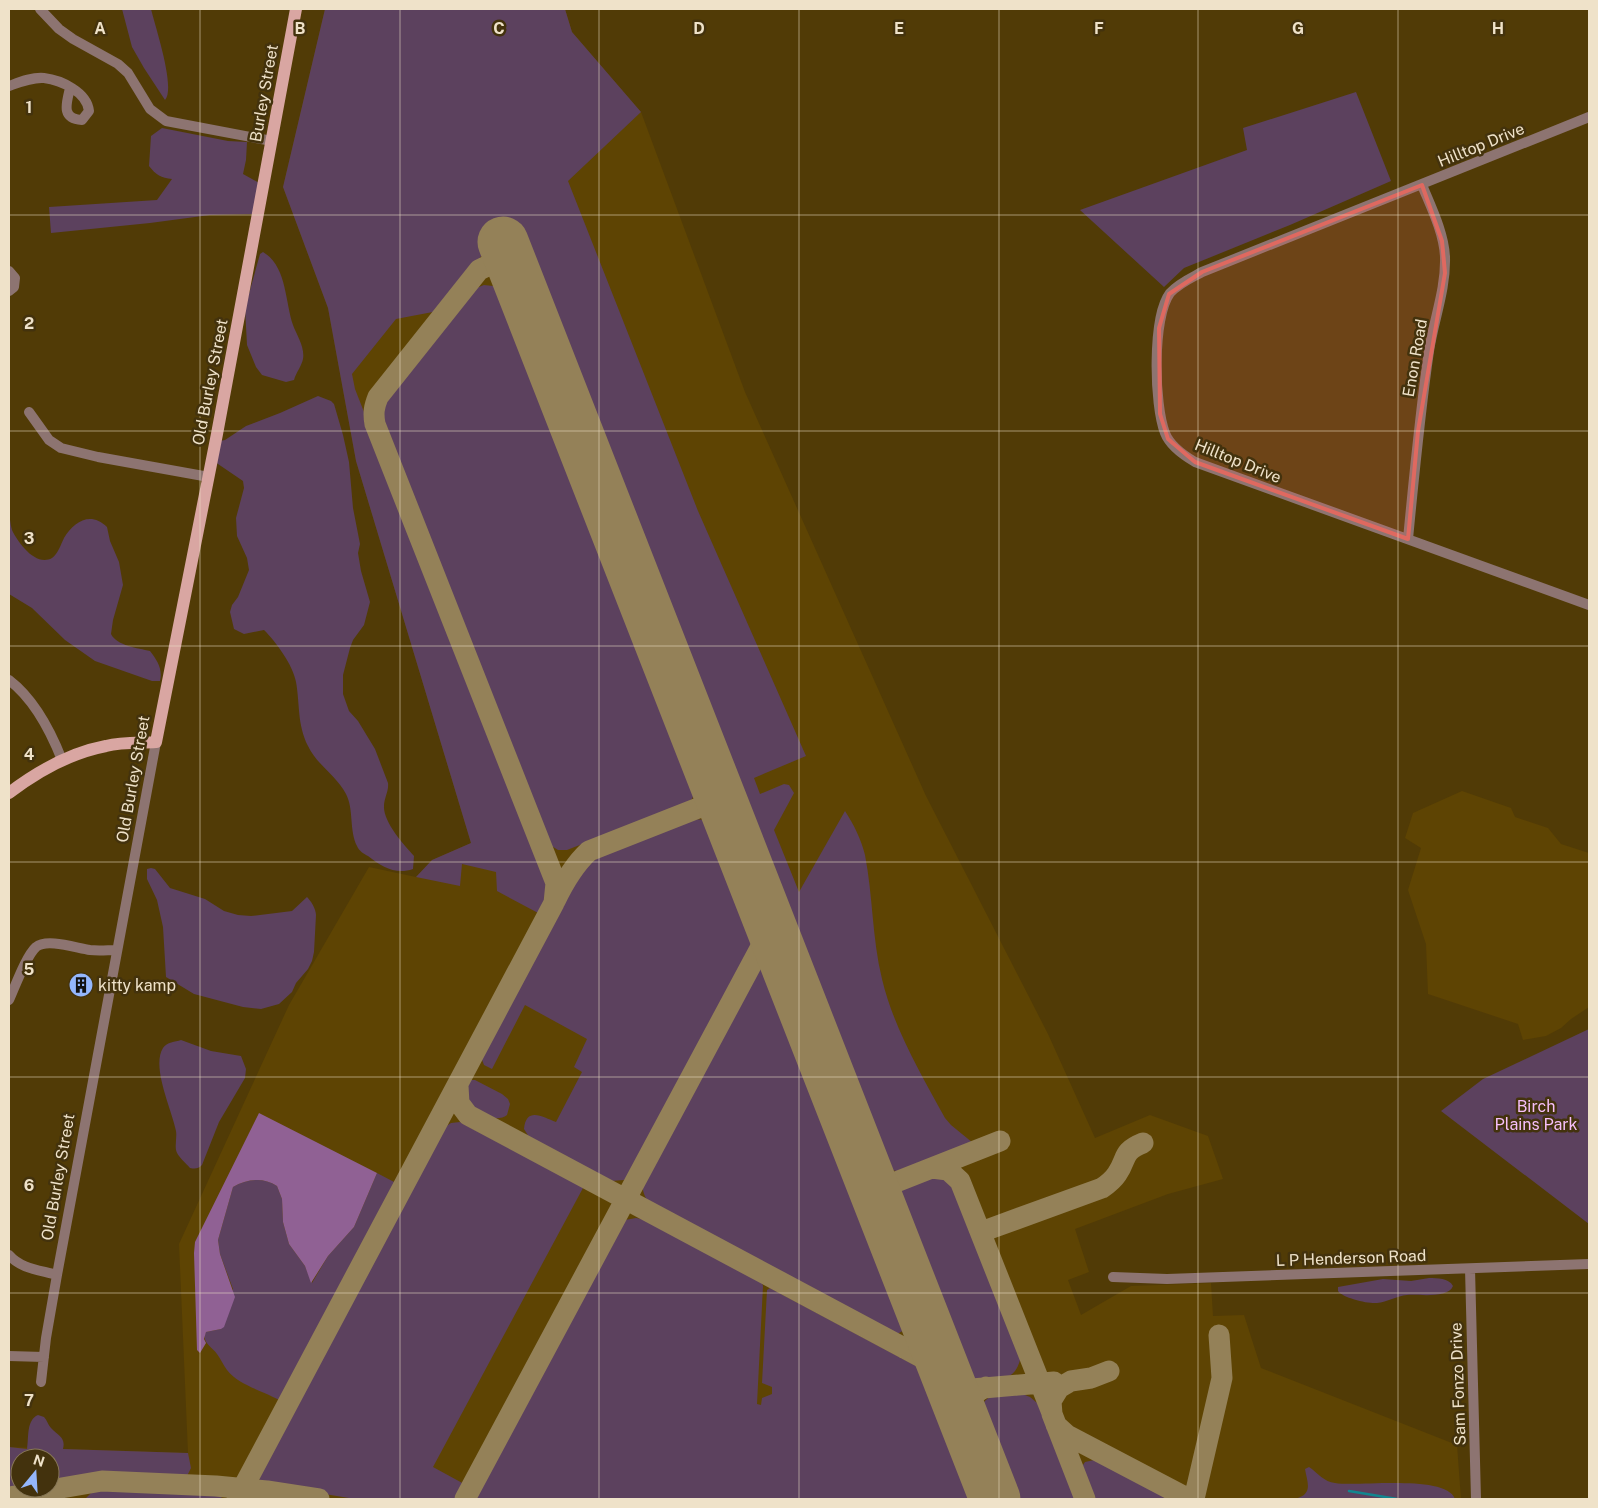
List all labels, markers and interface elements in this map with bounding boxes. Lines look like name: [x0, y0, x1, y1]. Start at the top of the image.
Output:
text: A: [94, 19, 106, 38]
text: B: [295, 19, 306, 38]
text: C: [493, 19, 505, 38]
text: D: [693, 19, 705, 38]
text: E: [894, 19, 904, 38]
text: F: [1094, 19, 1104, 38]
text: G: [1292, 19, 1304, 38]
text: H: [1492, 19, 1504, 38]
street label: Burley Street: [246, 43, 282, 143]
text: 1: [26, 98, 32, 117]
street label: Hilltop Drive: [1435, 119, 1527, 171]
text: 2: [24, 314, 34, 333]
street label: Old Burley Street: [188, 317, 232, 447]
street label: Enon Road: [1399, 317, 1431, 399]
street label: Hilltop Drive: [1192, 435, 1284, 487]
text: 3: [24, 529, 34, 548]
street label: Old Burley Street: [112, 714, 154, 844]
text: 4: [24, 745, 35, 764]
text: 5: [24, 960, 35, 979]
building icon: kitty kamp: [68, 972, 94, 998]
place label: kitty kamp: [98, 976, 176, 995]
park label: Birch Plains Park: [1494, 1097, 1578, 1134]
street label: Old Burley Street: [37, 1112, 79, 1242]
text: 6: [24, 1176, 34, 1195]
street label: L P Henderson Road: [1275, 1246, 1427, 1270]
street label: Sam Fonzo Drive: [1446, 1322, 1470, 1446]
text: 7: [24, 1391, 34, 1410]
north arrow: [10, 1448, 60, 1498]
text: N: [31, 1451, 47, 1470]

